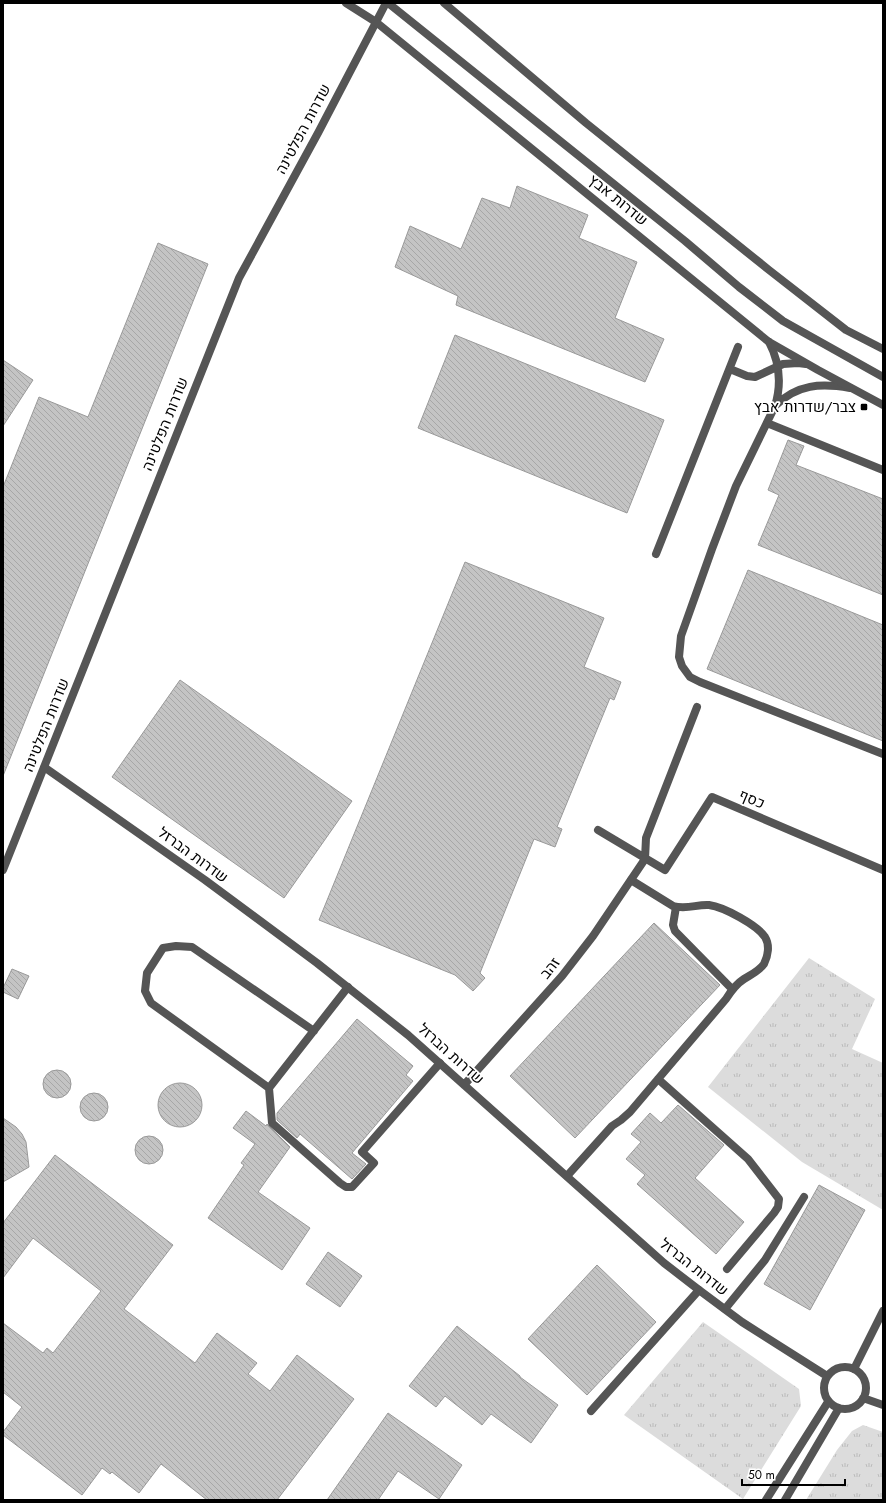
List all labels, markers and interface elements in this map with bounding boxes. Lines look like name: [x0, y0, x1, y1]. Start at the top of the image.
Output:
street label: שדרות הפלטינה: [270, 80, 336, 178]
street label: שדרות אבץ: [584, 169, 652, 231]
street label: שדרות הפלטינה: [136, 374, 194, 474]
place label: צבר/שדרות אבץ: [754, 396, 856, 418]
marker: צבר/שדרות אבץ: [859, 402, 869, 412]
street label: שדרות הפלטינה: [17, 675, 75, 775]
street label: כסף: [735, 784, 769, 814]
street label: שדרות הברזל: [153, 822, 233, 888]
street label: זהב: [535, 953, 565, 983]
street label: שדרות הברזל: [413, 1018, 489, 1090]
street label: שדרות הברזל: [655, 1233, 733, 1301]
scale bar: [742, 1461, 845, 1487]
text: 50 m: [748, 1466, 775, 1484]

